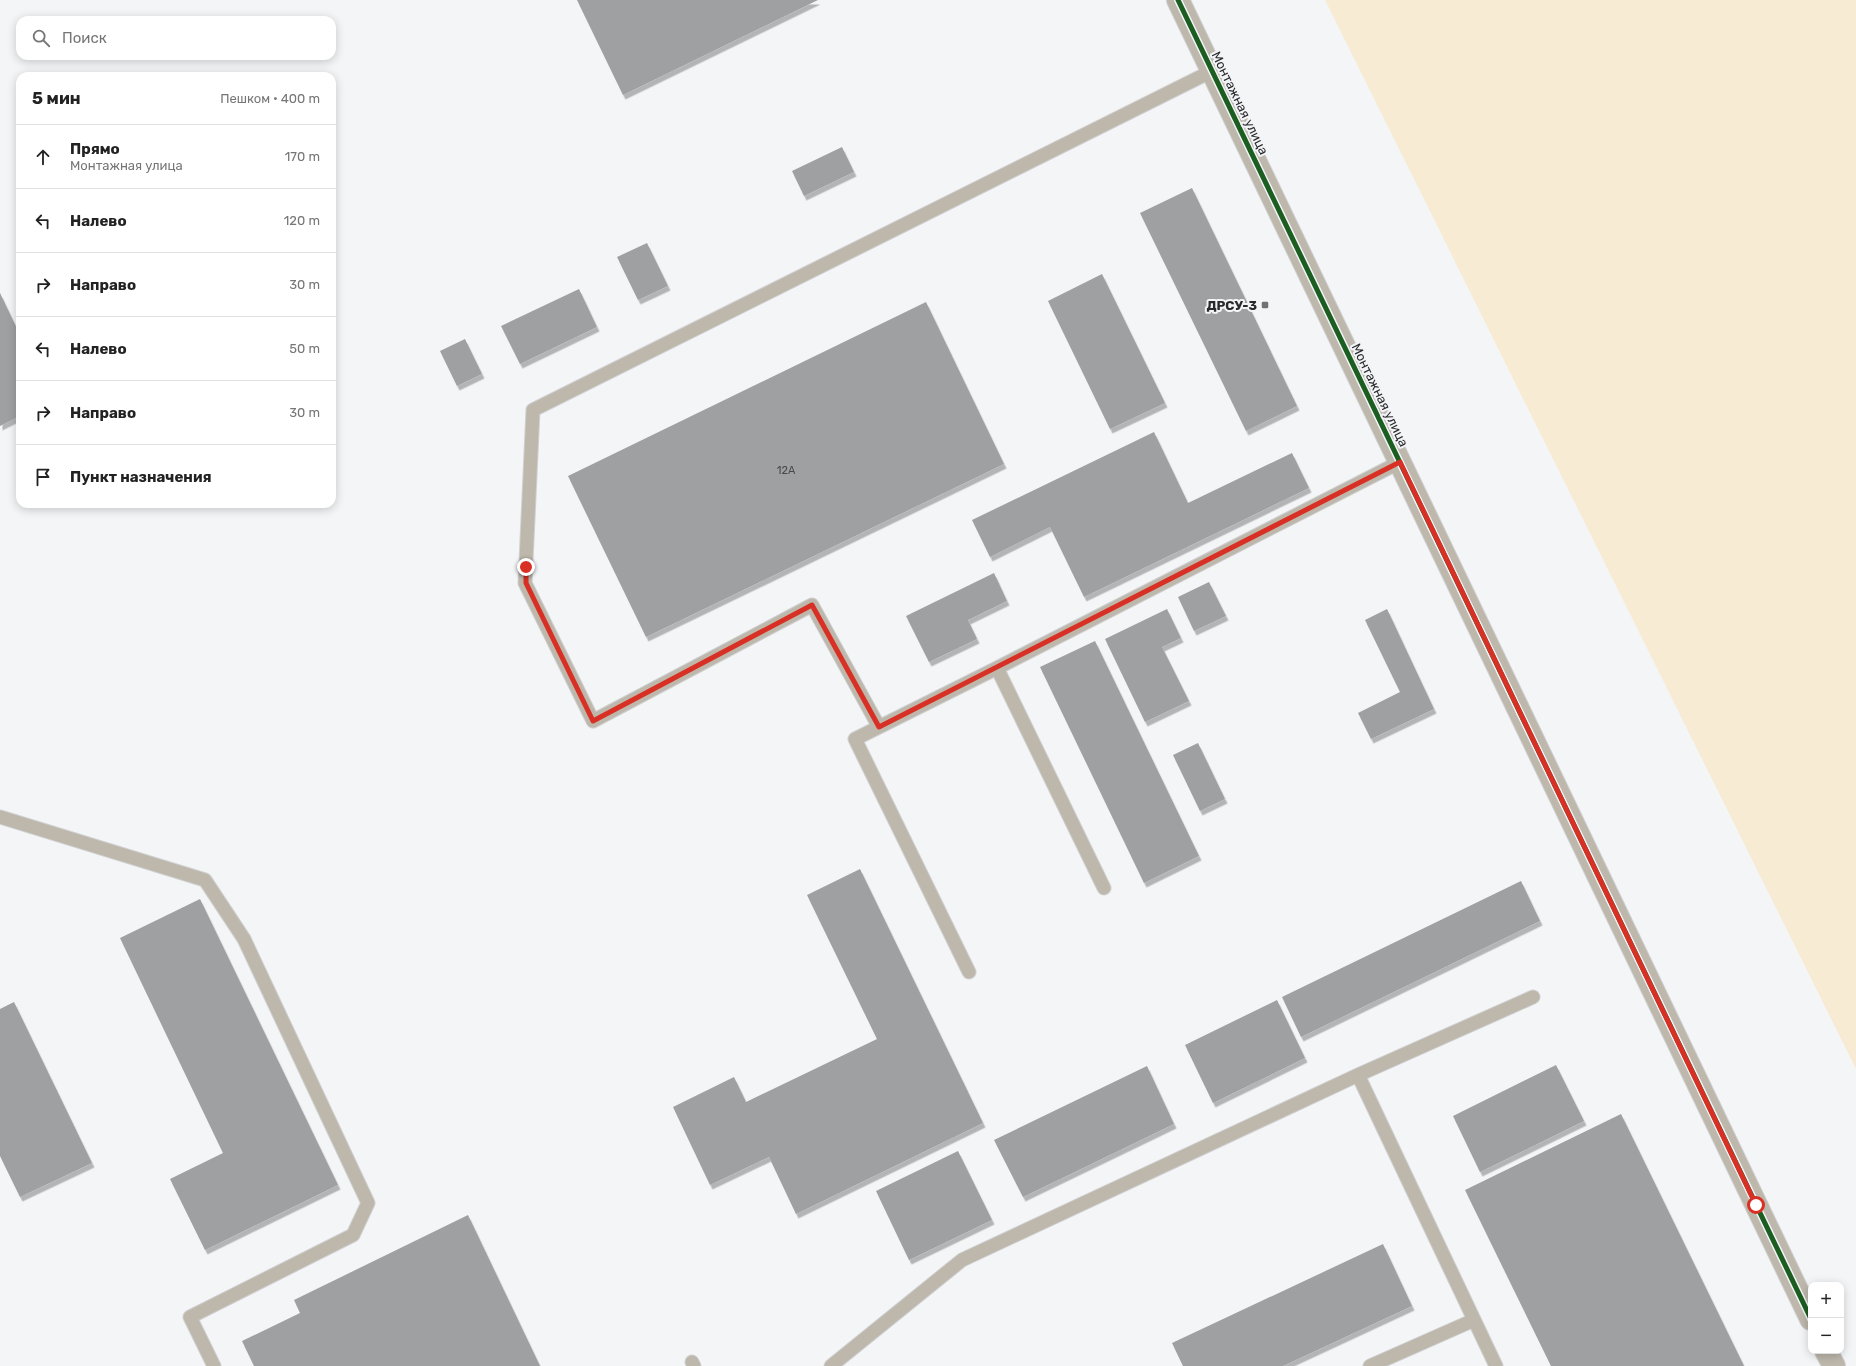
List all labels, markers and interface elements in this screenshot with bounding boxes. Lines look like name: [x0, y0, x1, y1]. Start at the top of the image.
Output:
search box: [16, 16, 336, 60]
icon: search: [30, 27, 52, 49]
text: Поиск: [62, 29, 107, 47]
street label: Монтажная улица: [1209, 49, 1271, 157]
text: 5 мин: [32, 88, 81, 108]
text: Пешком · 400 m: [220, 91, 320, 106]
text: Прямо: [70, 140, 120, 158]
icon: ahead: [32, 146, 54, 168]
text: 170 m: [285, 149, 320, 164]
text: Монтажная улица: [70, 158, 183, 173]
icon: left: [32, 210, 54, 232]
text: Налево: [70, 212, 127, 230]
text: 120 m: [284, 213, 320, 228]
icon: right: [32, 274, 54, 296]
text: Направо: [70, 276, 136, 294]
text: 30 m: [289, 277, 320, 292]
place label: ДРСУ-3: [1206, 298, 1257, 313]
marker: ДРСУ-3: [1260, 300, 1270, 310]
icon: left: [32, 338, 54, 360]
text: Налево: [70, 340, 127, 358]
text: 50 m: [289, 341, 320, 356]
street label: Монтажная улица: [1349, 341, 1411, 449]
icon: right: [32, 402, 54, 424]
text: Направо: [70, 404, 136, 422]
text: 30 m: [289, 405, 320, 420]
house number: 12А: [777, 464, 796, 477]
icon: arrive: [32, 466, 54, 488]
text: Пункт назначения: [70, 468, 212, 486]
route end: [517, 558, 535, 576]
route start: [1747, 1196, 1765, 1214]
map controls: [1808, 1282, 1844, 1354]
button: +: [1808, 1282, 1844, 1318]
button: −: [1808, 1318, 1844, 1354]

